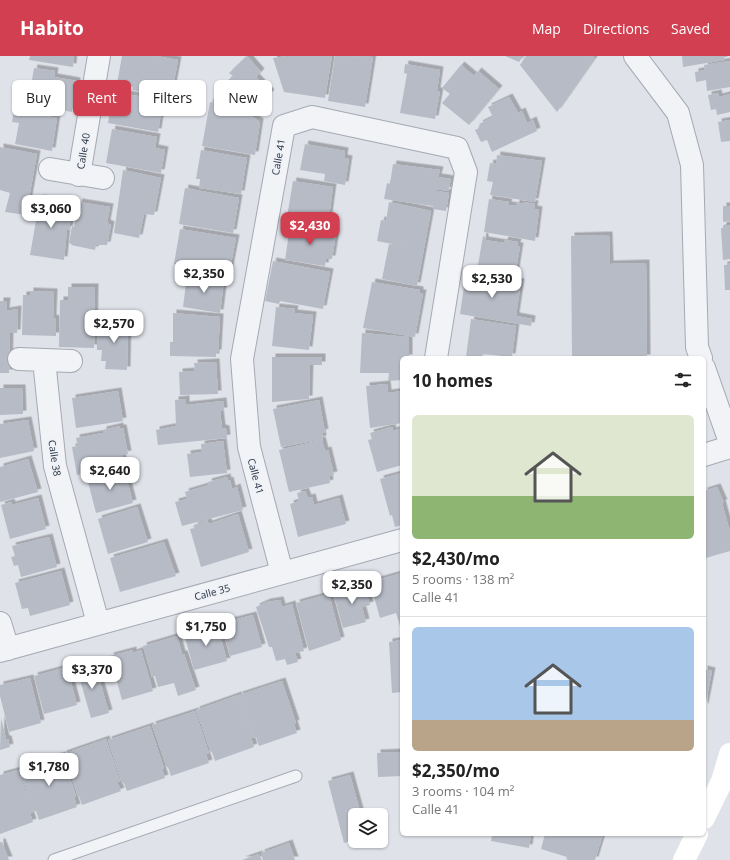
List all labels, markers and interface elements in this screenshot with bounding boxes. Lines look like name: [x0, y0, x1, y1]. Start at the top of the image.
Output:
text: Habito: [20, 15, 84, 41]
text: Map: [532, 19, 561, 38]
text: Directions: [583, 19, 649, 38]
text: Saved: [671, 19, 710, 38]
chip: Buy: [12, 80, 65, 116]
chip: Rent: [73, 80, 131, 116]
chip: Filters: [139, 80, 206, 116]
chip: New: [214, 80, 272, 116]
street label: Calle 40: [73, 132, 93, 170]
street label: Calle 41: [268, 138, 288, 176]
pin: $3,060: [18, 195, 84, 229]
text: $3,060: [31, 199, 71, 217]
pin: $2,430: [277, 212, 343, 246]
text: $2,430: [290, 216, 330, 234]
pin: $2,350: [171, 260, 237, 294]
text: $2,350: [184, 264, 224, 282]
pin: $2,530: [459, 265, 525, 299]
text: $2,530: [472, 269, 512, 287]
pin: $2,570: [81, 310, 147, 344]
text: $2,570: [94, 314, 134, 332]
text: 10 homes: [412, 369, 493, 392]
icon: filters: [672, 369, 694, 391]
street label: Calle 38: [45, 439, 65, 477]
icon: home: [517, 441, 589, 513]
pin: $2,640: [77, 457, 143, 491]
street label: Calle 41: [245, 457, 267, 495]
text: $2,640: [90, 461, 130, 479]
text: $2,430/mo: [412, 547, 500, 570]
text: 5 rooms · 138 m²: [412, 570, 514, 588]
pin: $2,350: [319, 571, 385, 605]
text: $2,350: [332, 575, 372, 593]
street label: Calle 35: [193, 580, 232, 603]
text: Calle 41: [412, 588, 460, 606]
pin: $1,750: [173, 613, 239, 647]
text: $1,750: [186, 617, 226, 635]
icon: home: [517, 653, 589, 725]
pin: $3,370: [59, 656, 125, 690]
text: $3,370: [72, 660, 112, 678]
pin: $1,780: [16, 753, 82, 787]
text: $1,780: [29, 757, 69, 775]
text: $2,350/mo: [412, 759, 500, 782]
text: 3 rooms · 104 m²: [412, 782, 514, 800]
text: Calle 41: [412, 800, 460, 818]
map controls: [348, 808, 388, 848]
button: layers: [348, 808, 388, 848]

